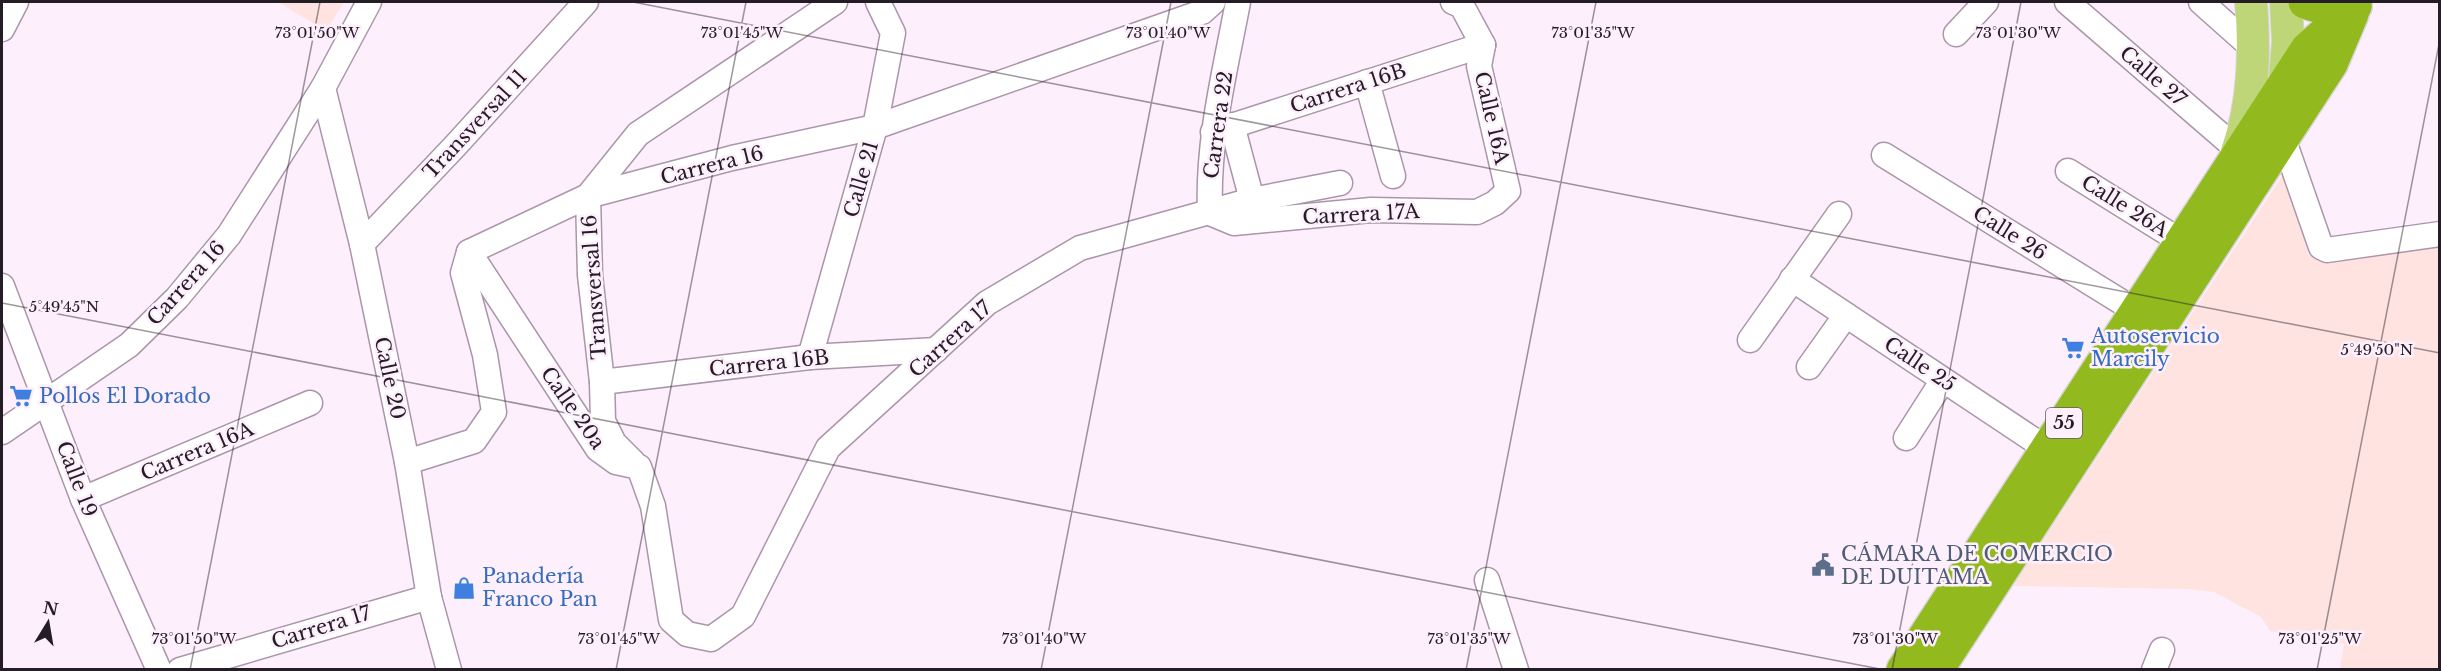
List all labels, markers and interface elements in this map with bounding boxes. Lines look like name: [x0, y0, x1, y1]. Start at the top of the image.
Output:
text: 73°01'50"W: [275, 23, 360, 42]
text: 73°01'45"W: [701, 23, 784, 42]
text: 73°01'40"W: [1126, 23, 1211, 42]
text: 73°01'35"W: [1551, 23, 1635, 42]
text: 73°01'30"W: [1975, 23, 2061, 42]
street label: Calle 27: [2115, 41, 2192, 112]
street label: Carrera 16B: [1287, 58, 1409, 118]
street label: Transversal 11: [418, 64, 532, 184]
street label: Calle 16A: [1470, 69, 1514, 167]
street label: Carrera 22: [1199, 70, 1237, 180]
street label: Calle 21: [839, 138, 883, 220]
street label: Carrera 16: [658, 141, 766, 189]
street label: Calle 26A: [2077, 170, 2173, 242]
street label: Carrera 17A: [1302, 199, 1421, 229]
street label: Calle 26: [1969, 201, 2051, 265]
street label: Transversal 16: [577, 214, 611, 360]
street label: Carrera 16: [142, 236, 230, 330]
street label: Carrera 17: [904, 295, 997, 382]
text: 5°49'45"N: [29, 297, 99, 316]
place label: Autoservicio Marcily: [2090, 324, 2220, 371]
street label: Calle 25: [1880, 331, 1960, 397]
street label: Calle 20: [370, 334, 410, 422]
supermarket icon: Autoservicio Marcily: [2060, 335, 2086, 361]
text: 5°49'50"N: [2341, 340, 2413, 359]
street label: Carrera 16B: [708, 345, 830, 381]
street label: Calle 20a: [536, 362, 611, 455]
supermarket icon: Pollos El Dorado: [8, 383, 34, 409]
place label: Pollos El Dorado: [39, 384, 211, 408]
road number: 55: [2046, 408, 2082, 438]
street label: Carrera 16A: [137, 416, 258, 486]
street label: Calle 19: [52, 438, 102, 520]
place label: CÁMARA DE COMERCIO DE DUITAMA: [1841, 541, 2113, 589]
public building icon: CÁMARA DE COMERCIO DE DUITAMA: [1810, 552, 1836, 578]
place label: Panadería Franco Pan: [482, 564, 598, 611]
shop icon: Panadería Franco Pan: [451, 575, 477, 601]
north arrow: [18, 593, 78, 653]
text: N: [42, 597, 60, 620]
street label: Carrera 17: [268, 600, 374, 653]
text: 73°01'50"W: [152, 629, 237, 648]
text: 73°01'45"W: [578, 629, 661, 648]
text: 73°01'40"W: [1002, 629, 1087, 648]
text: 73°01'35"W: [1427, 629, 1511, 648]
text: 73°01'30"W: [1852, 629, 1938, 648]
text: 73°01'25"W: [2278, 629, 2362, 648]

